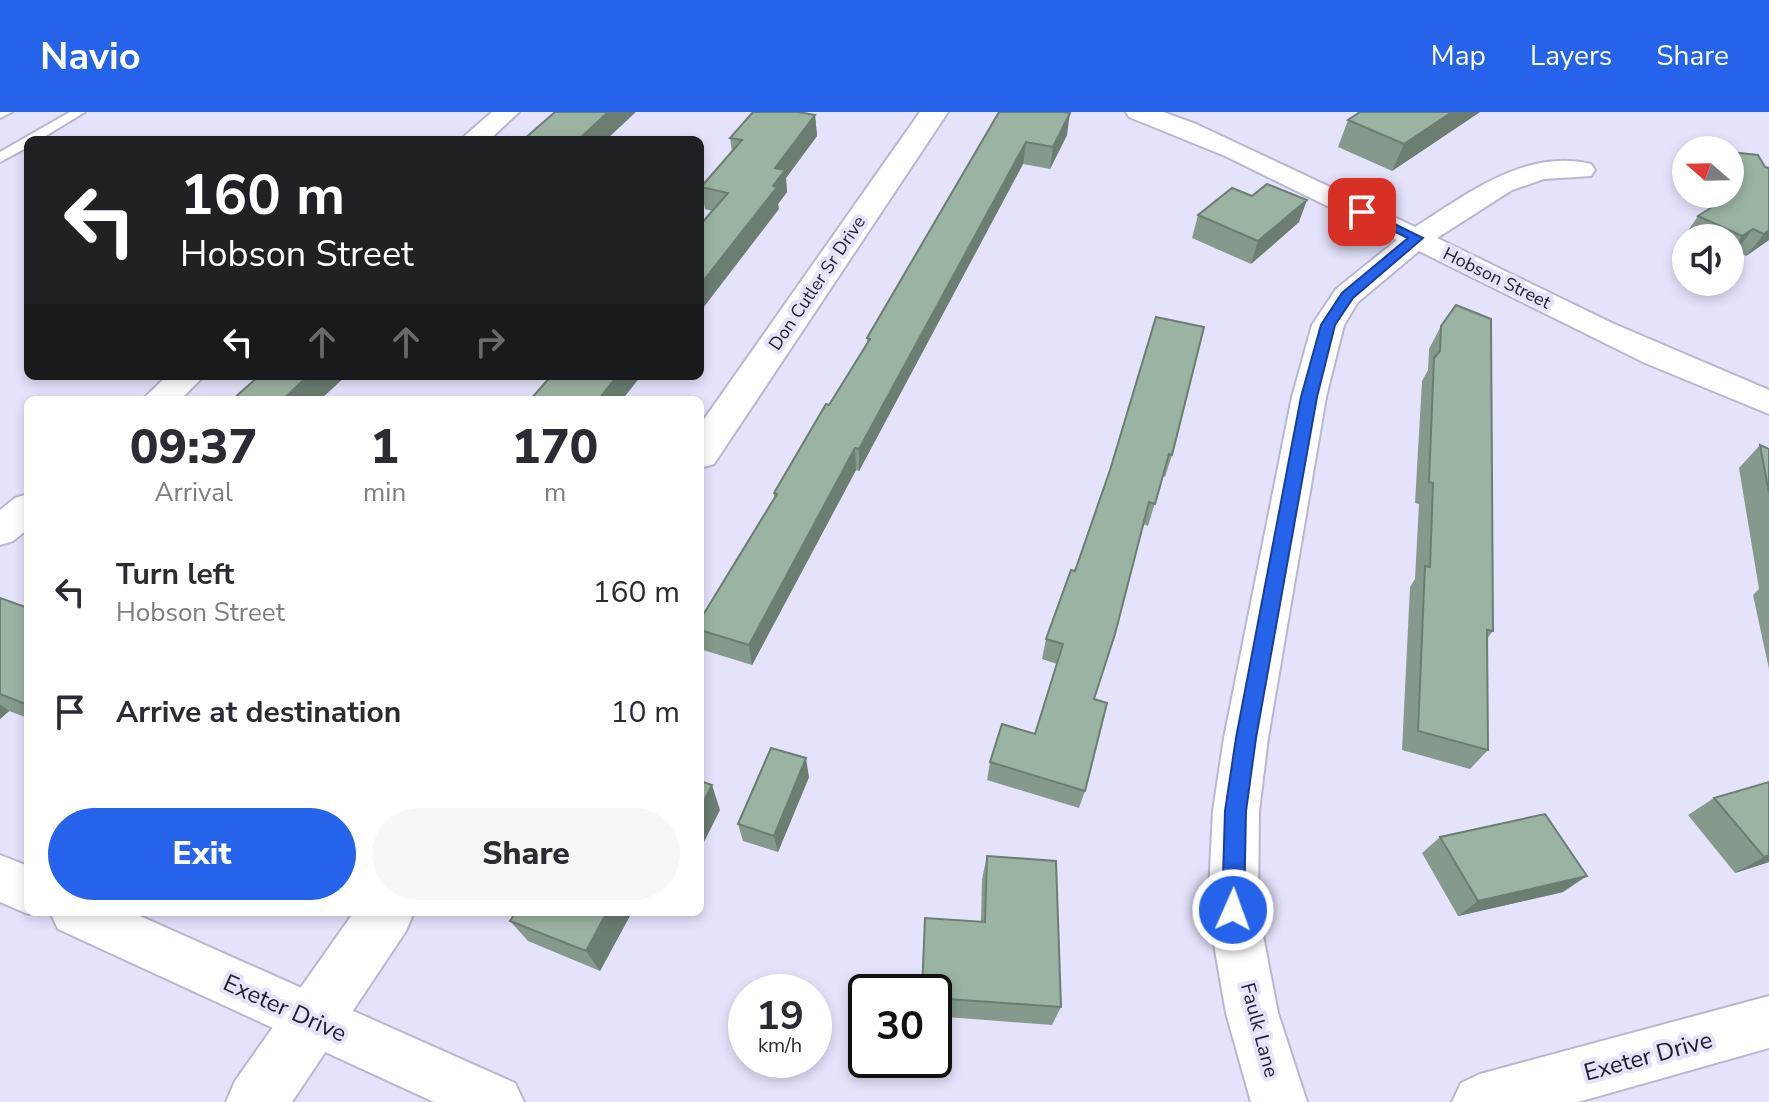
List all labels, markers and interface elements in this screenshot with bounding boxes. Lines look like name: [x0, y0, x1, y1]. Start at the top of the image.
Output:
text: Navio: [40, 31, 141, 82]
text: Map: [1431, 37, 1486, 75]
text: Layers: [1530, 37, 1612, 75]
text: Share: [1656, 37, 1729, 75]
north arrow: [1672, 136, 1744, 208]
map controls: [1672, 136, 1744, 296]
text: 160 m: [180, 157, 345, 234]
icon: left: [48, 168, 152, 272]
pin: [1328, 178, 1396, 246]
icon: arrive: [1340, 190, 1384, 234]
street label: Don Cutler Sr Drive: [763, 211, 871, 355]
button: sound: [1672, 224, 1744, 296]
text: Hobson Street: [180, 230, 414, 279]
street label: Hobson Street: [1439, 242, 1555, 315]
icon: left: [216, 320, 260, 364]
icon: ahead: [300, 320, 344, 364]
icon: ahead: [384, 320, 428, 364]
icon: right: [468, 320, 512, 364]
text: 09:37: [130, 414, 257, 480]
text: 1: [370, 414, 399, 480]
text: 170: [512, 414, 598, 480]
text: Arrival: [154, 475, 233, 510]
text: min: [363, 475, 406, 510]
text: m: [544, 475, 566, 510]
text: Turn left: [116, 554, 234, 595]
icon: left: [48, 570, 92, 614]
text: 160 m: [593, 572, 680, 613]
text: Hobson Street: [116, 595, 285, 630]
icon: arrive: [48, 690, 92, 734]
text: Arrive at destination: [116, 692, 401, 733]
text: 10 m: [611, 692, 680, 733]
button: Exit: [48, 808, 356, 900]
button: Share: [372, 808, 680, 900]
position arrow: [1191, 868, 1275, 952]
street label: Exeter Drive: [218, 967, 352, 1049]
speed limit sign: 30: [848, 974, 952, 1078]
street label: Faulk Lane: [1234, 980, 1285, 1080]
text: 19: [756, 989, 804, 1043]
street label: Exeter Drive: [1580, 1023, 1716, 1089]
text: km/h: [758, 1032, 802, 1059]

